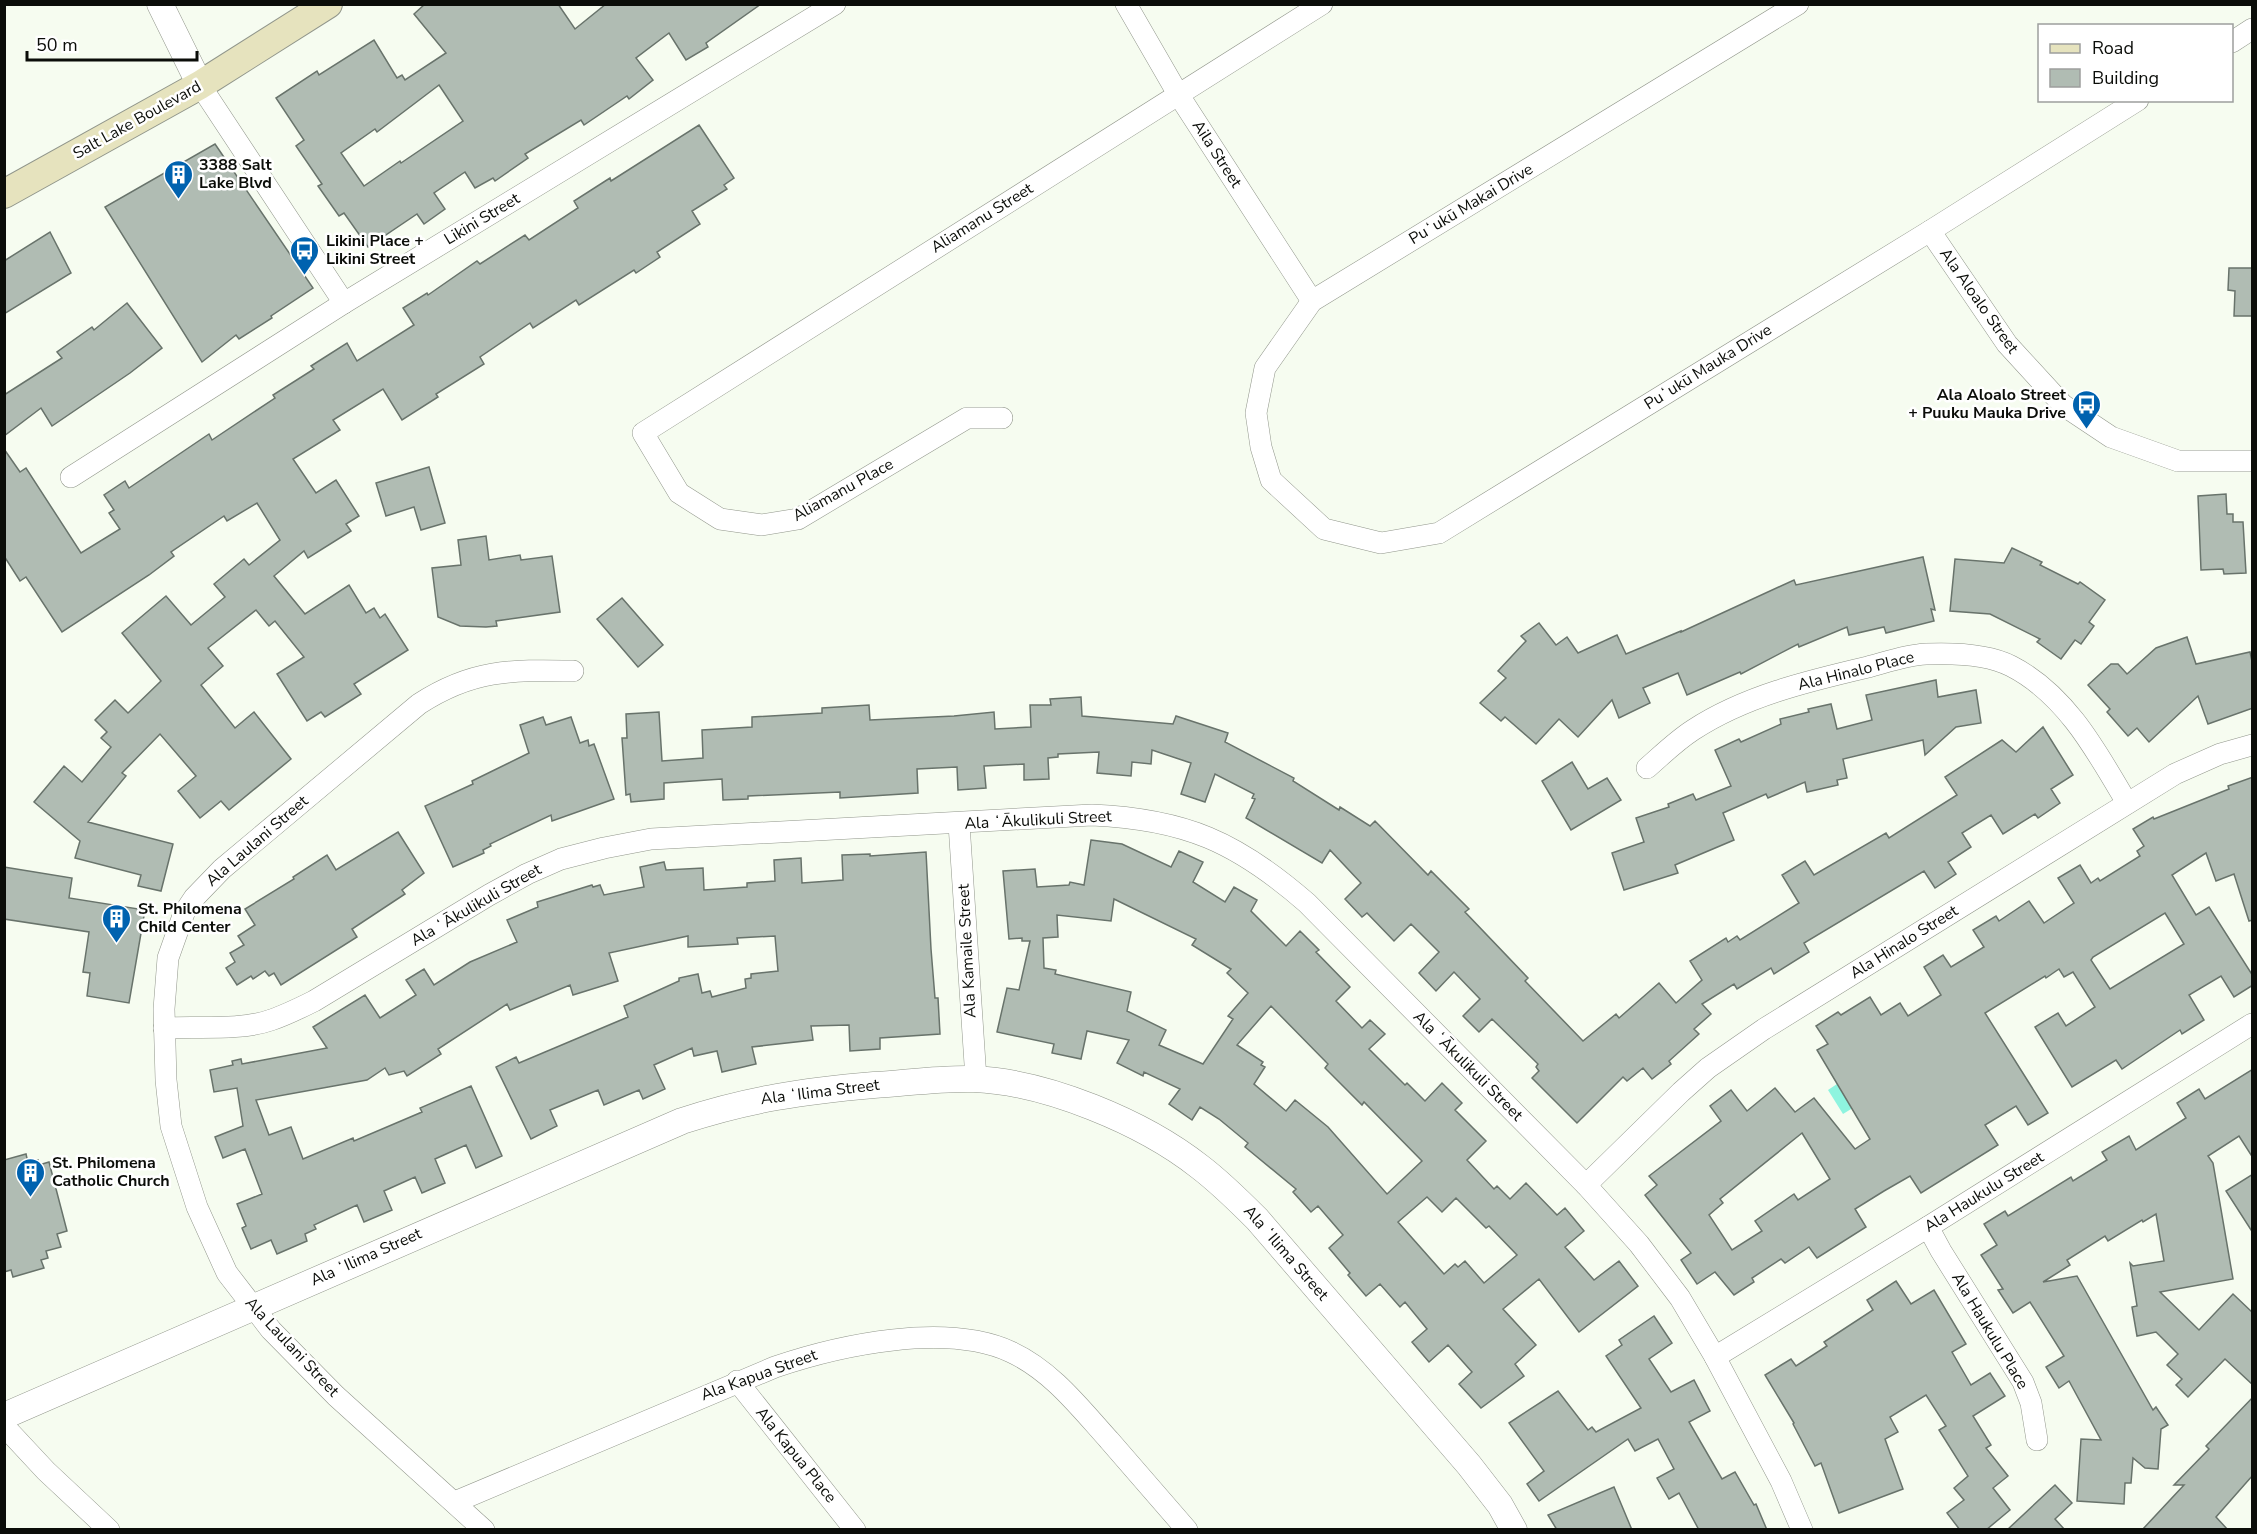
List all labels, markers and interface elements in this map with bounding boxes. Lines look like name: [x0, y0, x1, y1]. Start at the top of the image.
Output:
scale bar: [27, 24, 196, 62]
legend: [2038, 24, 2233, 102]
text: 50 m: [36, 33, 78, 57]
text: Road: [2092, 36, 2134, 60]
text: Building: [2092, 66, 2159, 90]
street label: Salt Lake Boulevard: [69, 76, 205, 164]
street label: Aila Street: [1187, 116, 1247, 192]
place label: 3388 Salt Lake Blvd: [199, 154, 272, 194]
building icon: 3388 Salt Lake Blvd: [162, 158, 194, 200]
street label: Puʻukū Makai Drive: [1405, 158, 1537, 250]
street label: Aliamanu Street: [927, 178, 1038, 258]
street label: Likini Street: [440, 188, 524, 250]
place label: Likini Place + Likini Street: [326, 230, 424, 270]
bus stop icon: Likini Place + Likini Street: [289, 234, 321, 276]
street label: Ala Aloalo Street: [1934, 244, 2024, 358]
street label: Puʻukū Mauka Drive: [1640, 319, 1776, 415]
place label: Ala Aloalo Street + Puuku Mauka Drive: [1908, 384, 2067, 424]
bus stop icon: Ala Aloalo Street + Puuku Mauka Drive: [2071, 388, 2103, 430]
street label: Aliamanu Place: [789, 453, 897, 527]
street label: Ala Hinalo Place: [1796, 646, 1916, 696]
street label: Ala Laulani Street: [201, 790, 313, 892]
street label: Ala ʻĀkulikuli Street: [964, 805, 1113, 835]
street label: Ala ʻĀkulikuli Street: [407, 858, 546, 951]
street label: Ala Kamaile Street: [952, 883, 981, 1019]
place label: St. Philomena Child Center: [138, 898, 242, 938]
street label: Ala Hinalo Street: [1846, 900, 1963, 984]
building icon: St. Philomena Child Center: [101, 902, 133, 944]
street label: Ala ʻĀkulikuli Street: [1408, 1006, 1528, 1126]
street label: Ala ʻIlima Street: [759, 1074, 881, 1110]
street label: Ala Haukulu Street: [1920, 1146, 2048, 1238]
place label: St. Philomena Catholic Church: [52, 1152, 170, 1192]
building icon: St. Philomena Catholic Church: [15, 1156, 47, 1198]
street label: Ala ʻIlima Street: [1239, 1201, 1334, 1306]
street label: Ala ʻIlima Street: [307, 1222, 425, 1291]
street label: Ala Haukulu Place: [1946, 1269, 2034, 1393]
street label: Ala Laulani Street: [240, 1292, 344, 1402]
street label: Ala Kapua Street: [698, 1344, 820, 1406]
street label: Ala Kapua Place: [750, 1402, 842, 1508]

